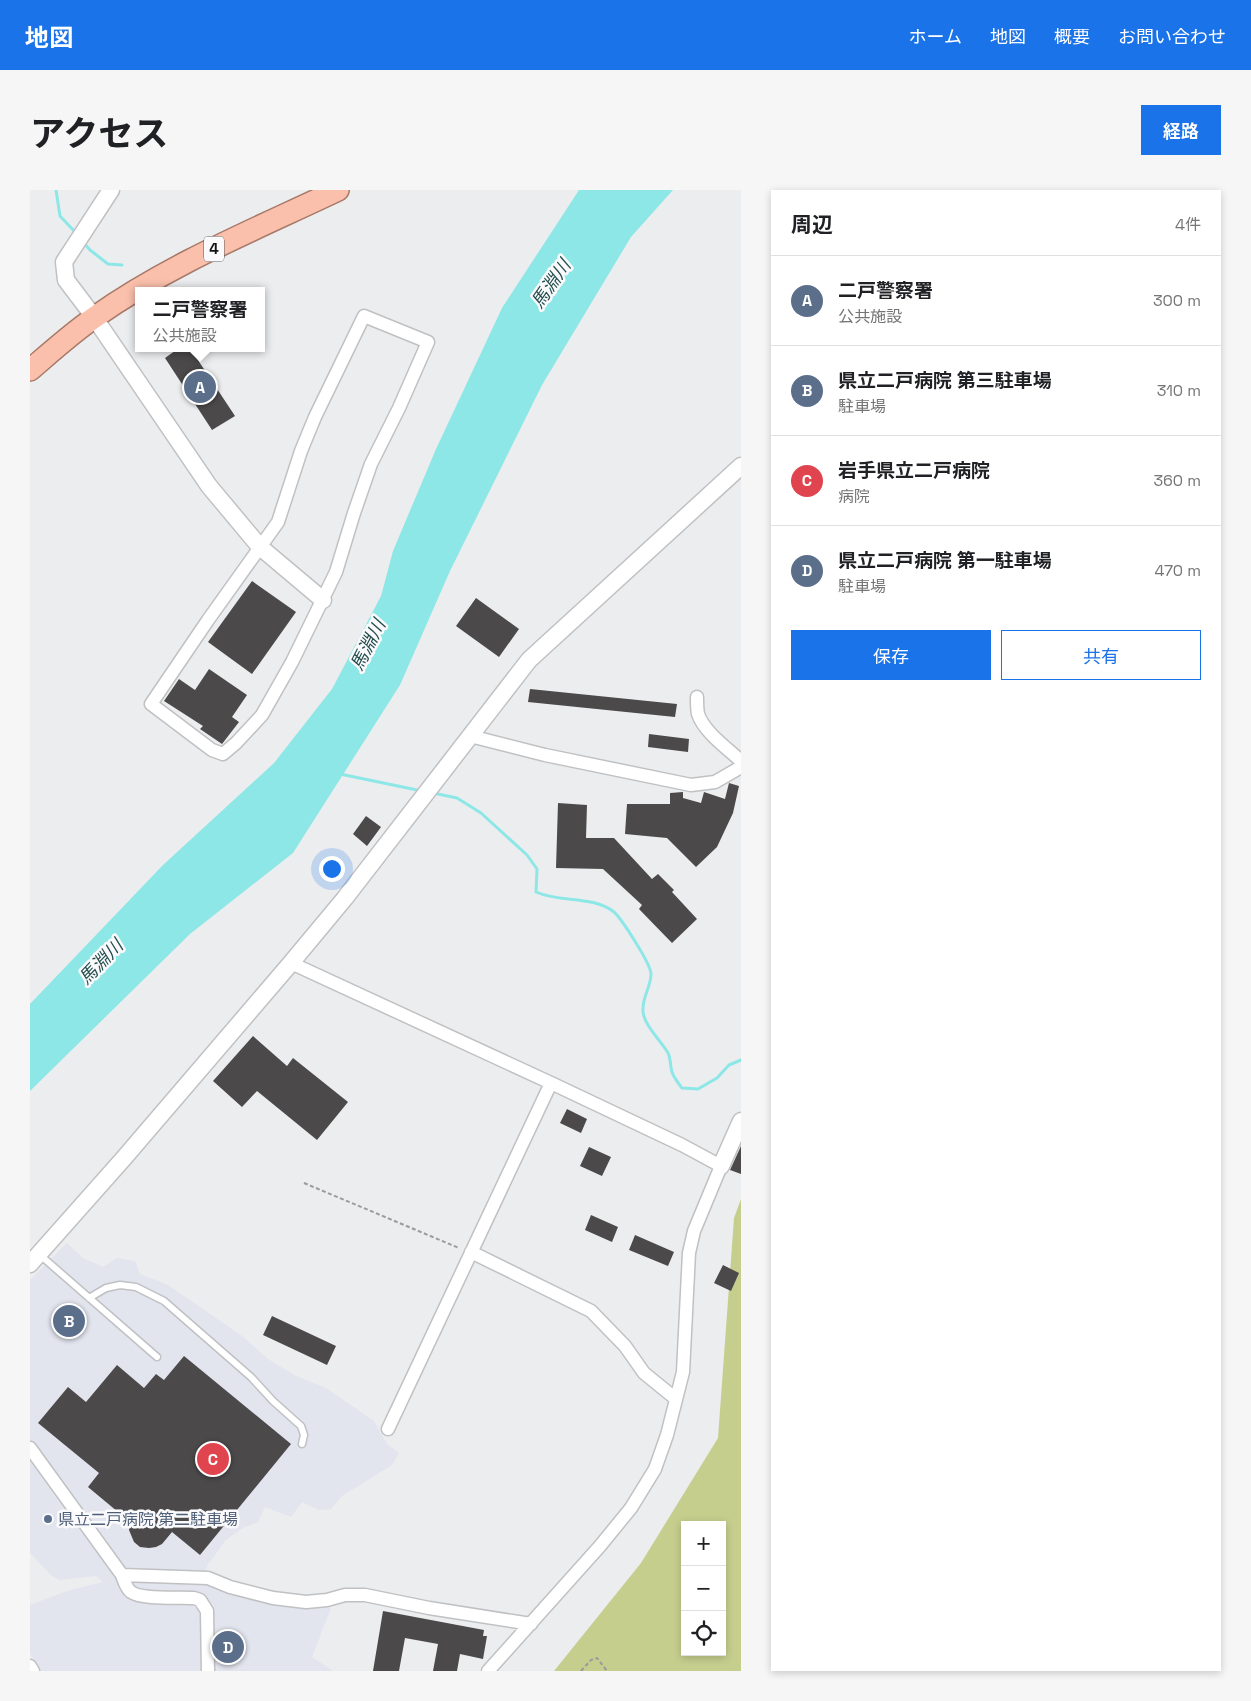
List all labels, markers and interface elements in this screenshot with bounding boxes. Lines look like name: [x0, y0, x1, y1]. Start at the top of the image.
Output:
text: 地図: [25, 22, 73, 53]
text: ホーム: [909, 25, 962, 48]
text: 地図: [990, 25, 1026, 48]
text: 概要: [1054, 25, 1090, 48]
text: お問い合わせ: [1118, 25, 1226, 48]
button: 経路: [1141, 105, 1221, 155]
text: アクセス: [30, 112, 168, 156]
text: 周辺: [791, 211, 833, 238]
text: 4件: [1175, 214, 1201, 235]
road number: 4: [204, 236, 224, 262]
water label: 馬淵川: [526, 253, 577, 312]
text: 二戸警察署: [838, 278, 933, 303]
popup: [135, 287, 265, 352]
text: A: [802, 290, 812, 311]
text: 300 m: [1153, 290, 1201, 311]
text: 二戸警察署: [152, 297, 248, 322]
text: 公共施設: [838, 306, 902, 327]
text: 公共施設: [152, 325, 217, 346]
pin: A: [184, 368, 216, 406]
text: 県立二戸病院 第三駐車場: [838, 368, 1052, 393]
text: B: [802, 380, 812, 401]
text: 310 m: [1157, 380, 1201, 401]
text: 駐車場: [838, 396, 886, 417]
text: 岩手県立二戸病院: [838, 458, 990, 483]
text: C: [802, 470, 812, 491]
text: 360 m: [1153, 470, 1201, 491]
text: 病院: [838, 486, 870, 507]
text: 県立二戸病院 第一駐車場: [838, 548, 1052, 573]
text: D: [802, 560, 812, 581]
text: 470 m: [1154, 560, 1201, 581]
text: 駐車場: [838, 576, 886, 597]
water label: 馬淵川: [345, 614, 391, 674]
button: 保存: [791, 630, 991, 680]
button: 共有: [1001, 630, 1201, 680]
your location: [319, 856, 345, 882]
water label: 馬淵川: [74, 933, 129, 989]
pin: B: [53, 1302, 85, 1340]
pin: C: [197, 1440, 229, 1478]
place label: 県立二戸病院 第二駐車場: [58, 1509, 238, 1530]
marker: 県立二戸病院 第二駐車場: [42, 1513, 54, 1525]
map controls: [681, 1521, 726, 1656]
button: +: [681, 1521, 726, 1566]
button: −: [681, 1566, 726, 1611]
button: locate: [681, 1611, 726, 1656]
pin: D: [212, 1628, 244, 1666]

